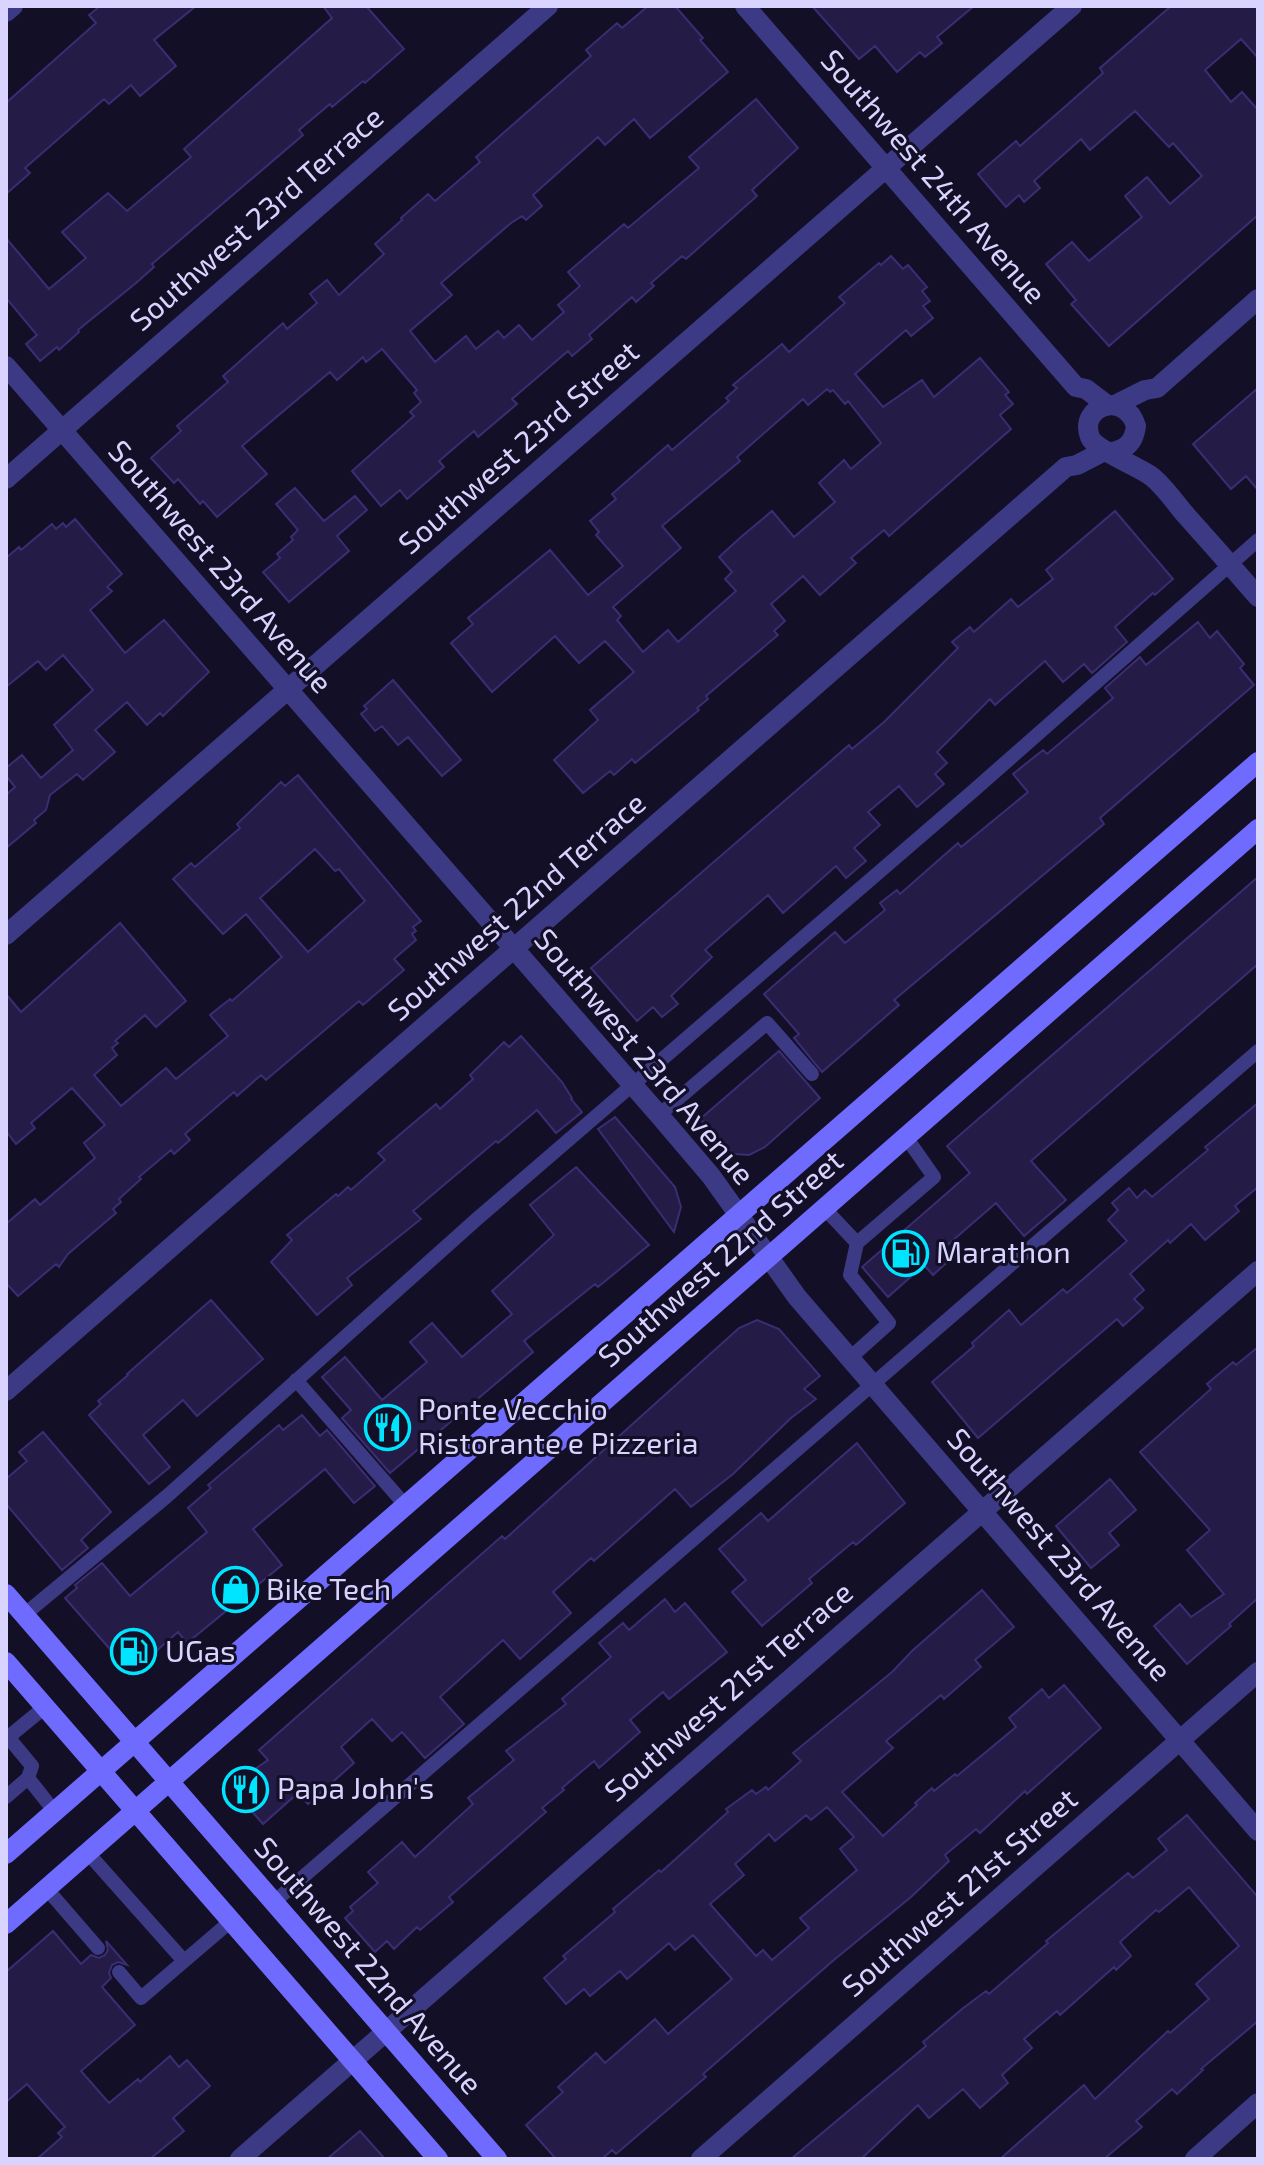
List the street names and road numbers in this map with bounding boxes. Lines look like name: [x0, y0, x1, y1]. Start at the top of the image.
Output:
street label: Southwest 24th Avenue: [814, 41, 1055, 310]
street label: Southwest 23rd Terrace: [122, 98, 390, 337]
street label: Southwest 23rd Street: [390, 332, 645, 561]
street label: Southwest 23rd Avenue: [102, 432, 341, 699]
street label: Southwest 22nd Terrace: [380, 784, 652, 1027]
street label: Southwest 23rd Avenue: [528, 920, 763, 1191]
street label: Southwest 22nd Street: [590, 1141, 849, 1374]
street label: Southwest 23rd Avenue: [941, 1420, 1180, 1687]
street label: Southwest 21st Terrace: [596, 1573, 859, 1808]
street label: Southwest 21st Street: [834, 1780, 1084, 2003]
street label: Southwest 22nd Avenue: [248, 1829, 491, 2101]

